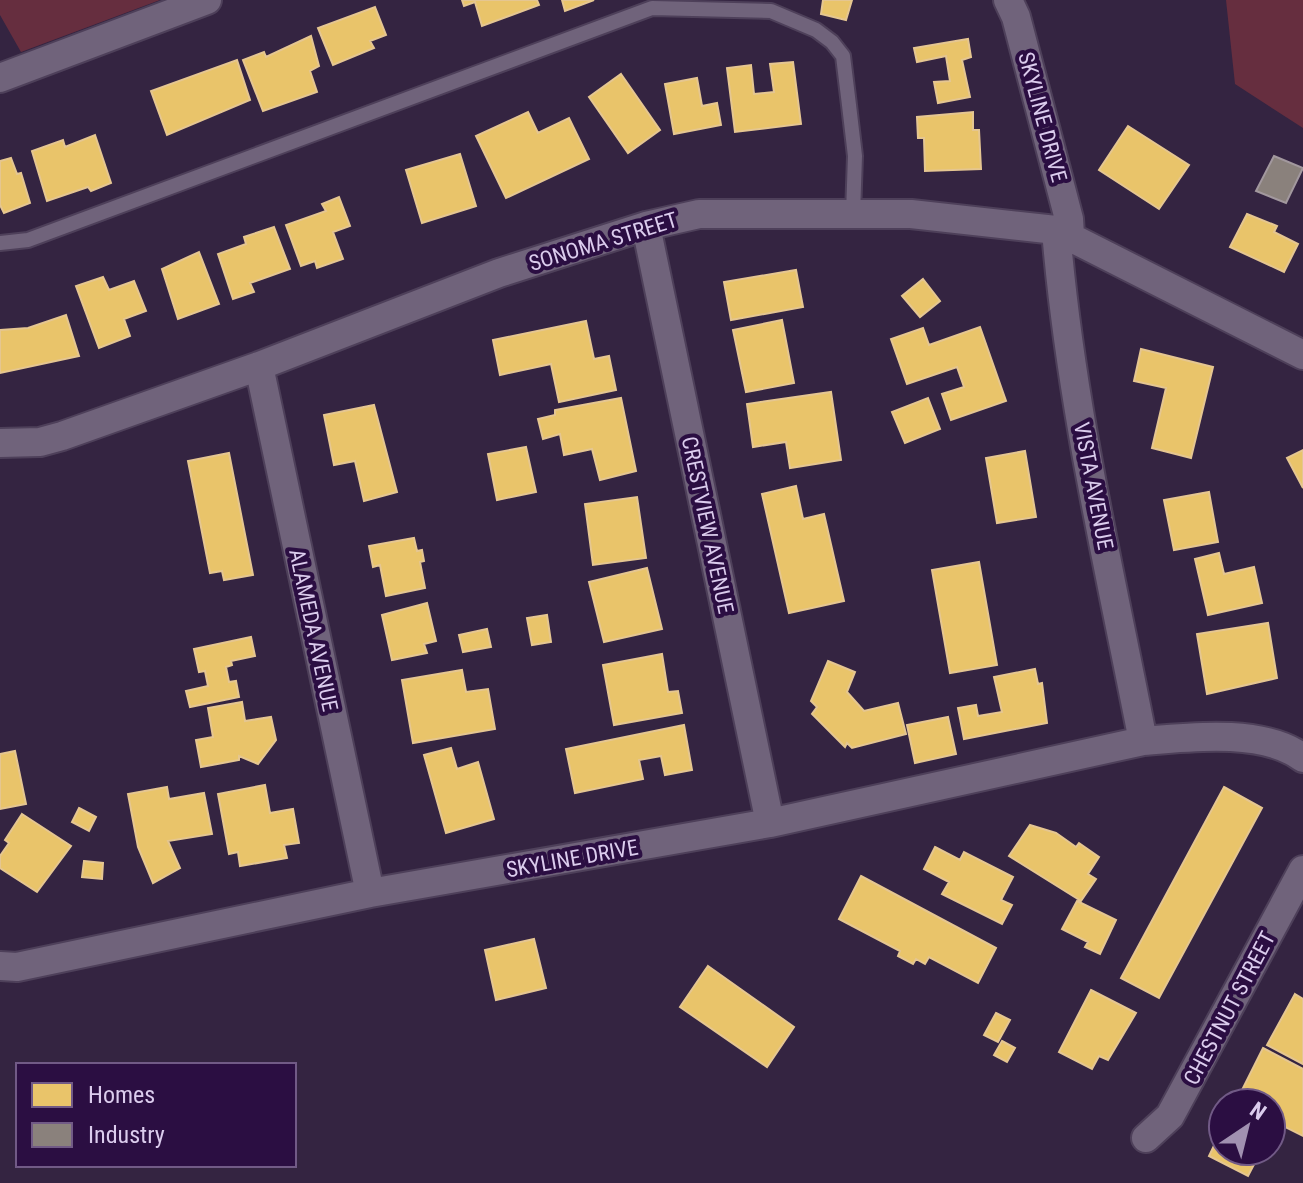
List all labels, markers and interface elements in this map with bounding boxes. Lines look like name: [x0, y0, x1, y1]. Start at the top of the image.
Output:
street label: SKYLINE DRIVE: [1013, 49, 1072, 185]
street label: SONOMA STREET: [526, 207, 680, 276]
street label: VISTA AVENUE: [1069, 420, 1118, 552]
street label: CRESTVIEW AVENUE: [677, 434, 739, 616]
street label: ALAMEDA AVENUE: [284, 547, 343, 714]
street label: SKYLINE DRIVE: [504, 835, 640, 882]
street label: CHESTNUT STREET: [1178, 927, 1280, 1089]
legend: [16, 1063, 296, 1167]
text: Homes: [88, 1081, 155, 1109]
north arrow: [1207, 1087, 1287, 1167]
text: N: [1245, 1097, 1271, 1125]
text: Industry: [88, 1121, 165, 1149]

